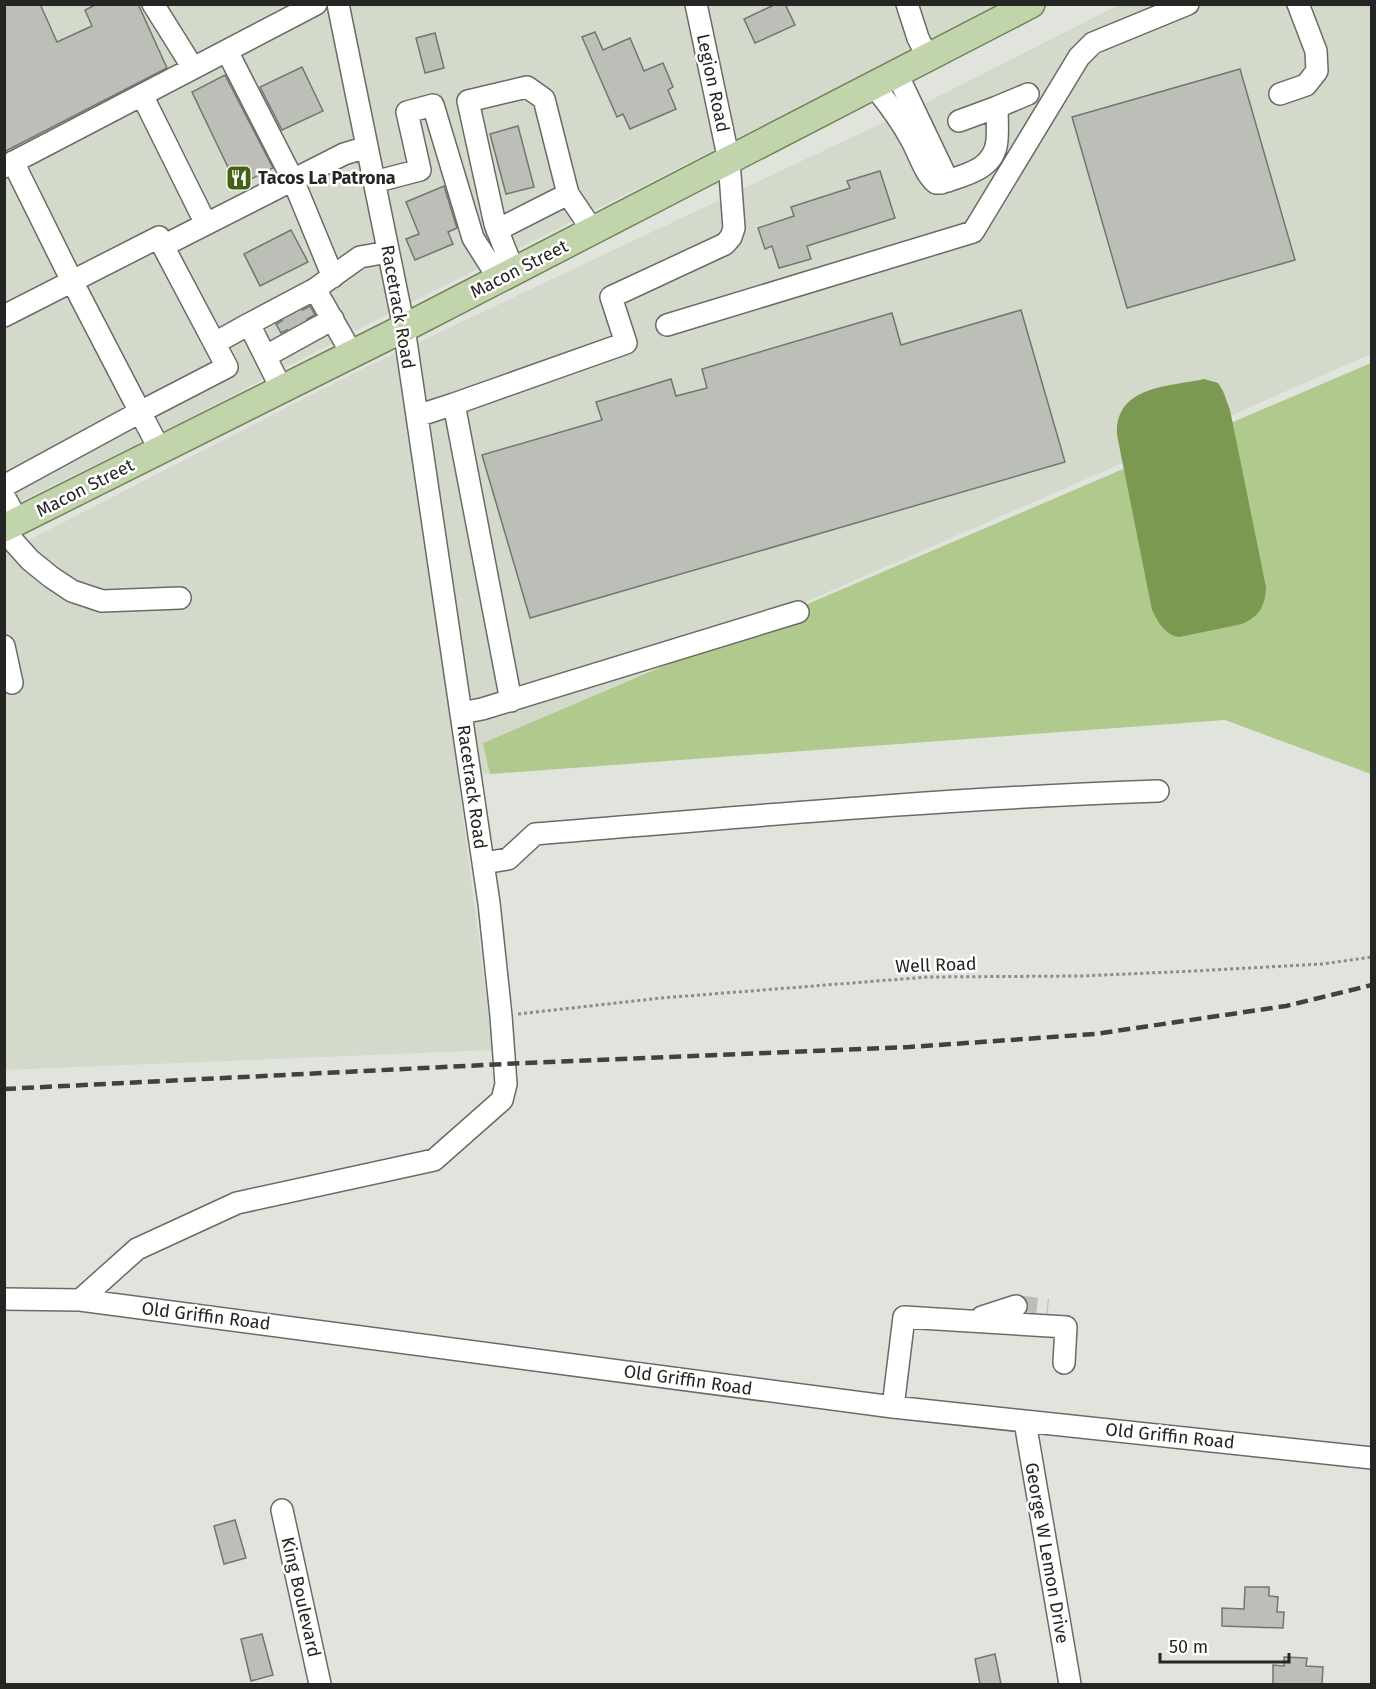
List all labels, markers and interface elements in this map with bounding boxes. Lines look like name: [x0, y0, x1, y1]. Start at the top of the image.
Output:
street label: Legion Road: [692, 32, 734, 134]
restaurant icon: Tacos La Patrona: [224, 163, 254, 193]
place label: Tacos La Patrona: [258, 167, 396, 189]
street label: Macon Street: [466, 235, 572, 303]
street label: Racetrack Road: [376, 243, 420, 371]
street label: Macon Street: [32, 454, 138, 522]
street label: Racetrack Road: [452, 723, 492, 851]
street label: Well Road: [895, 953, 977, 977]
street label: Old Griffin Road: [140, 1297, 272, 1335]
street label: Old Griffin Road: [622, 1360, 754, 1400]
street label: Old Griffin Road: [1104, 1418, 1236, 1454]
street label: George W Lemon Drive: [1020, 1461, 1074, 1645]
street label: King Boulevard: [276, 1535, 326, 1659]
scale bar: [1160, 1626, 1289, 1664]
text: 50 m: [1169, 1636, 1208, 1658]

